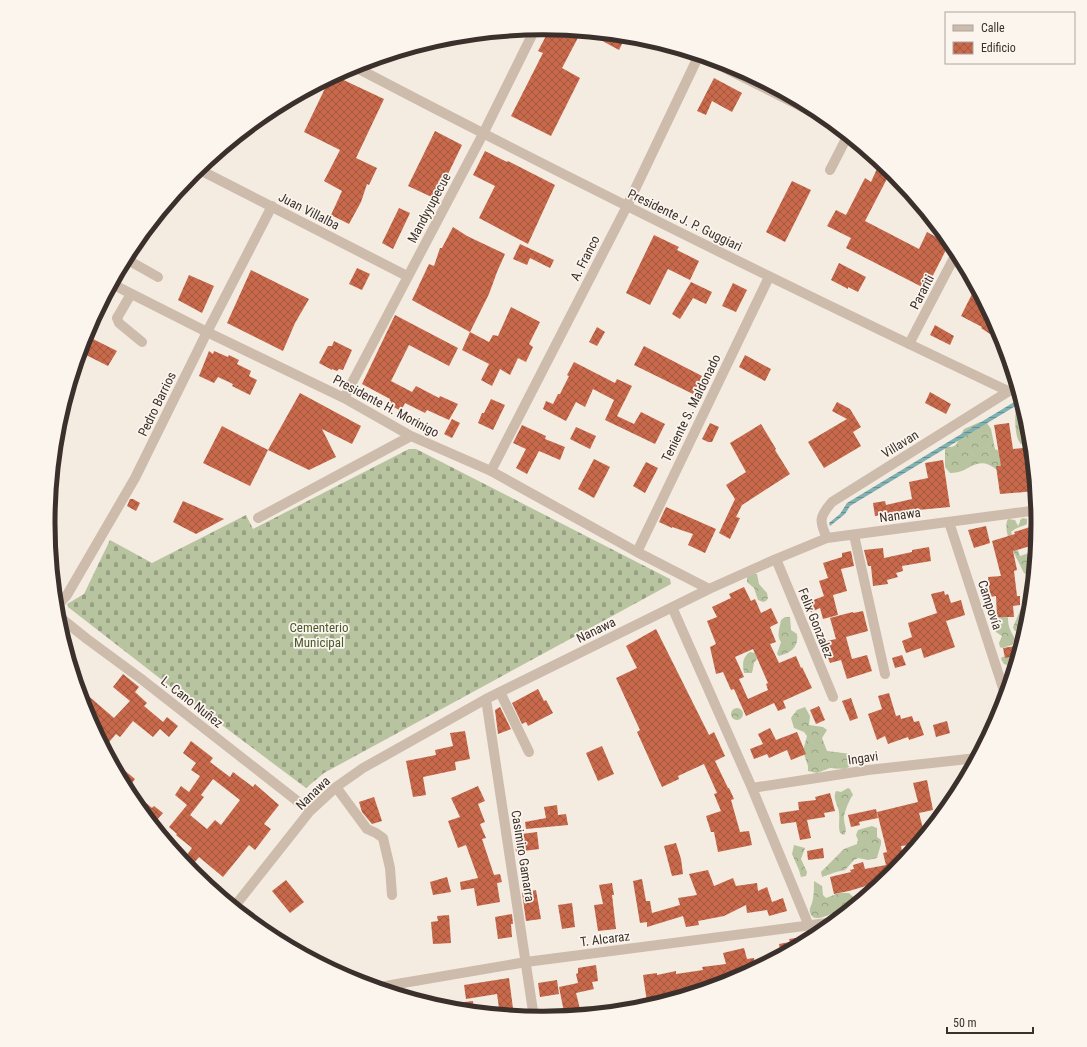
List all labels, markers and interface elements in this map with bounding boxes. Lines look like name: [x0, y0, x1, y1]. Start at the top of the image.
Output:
legend: [945, 12, 1075, 64]
text: Calle: [981, 21, 1005, 35]
text: Edificio: [981, 41, 1016, 55]
street label: Mandyyupecue: [404, 171, 454, 245]
street label: Presidente J. P. Guggiari: [626, 186, 744, 254]
street label: Juan Villalba: [276, 189, 342, 233]
street label: A. Franco: [567, 233, 603, 283]
street label: Parariti: [907, 272, 937, 312]
street label: Teniente S. Maldonado: [659, 352, 723, 464]
street label: Pedro Barrios: [135, 369, 179, 439]
street label: Presidente H. Morinigo: [330, 372, 442, 440]
street label: Villavan: [879, 427, 921, 461]
street label: Nanawa: [878, 505, 922, 525]
street label: Campovía: [975, 578, 1005, 632]
street label: Felix Gonzalez: [795, 586, 837, 660]
street label: Nanawa: [574, 614, 618, 646]
park label: Cementerio Municipal: [289, 620, 349, 650]
street label: L. Cano Nuñez: [158, 673, 226, 731]
street label: Ingavi: [847, 748, 879, 768]
street label: Nanawa: [293, 773, 333, 813]
street label: Casimiro Gamarra: [508, 809, 538, 903]
street label: T. Alcaraz: [579, 928, 631, 950]
scale bar: [947, 1009, 1033, 1035]
text: 50 m: [953, 1016, 977, 1030]

